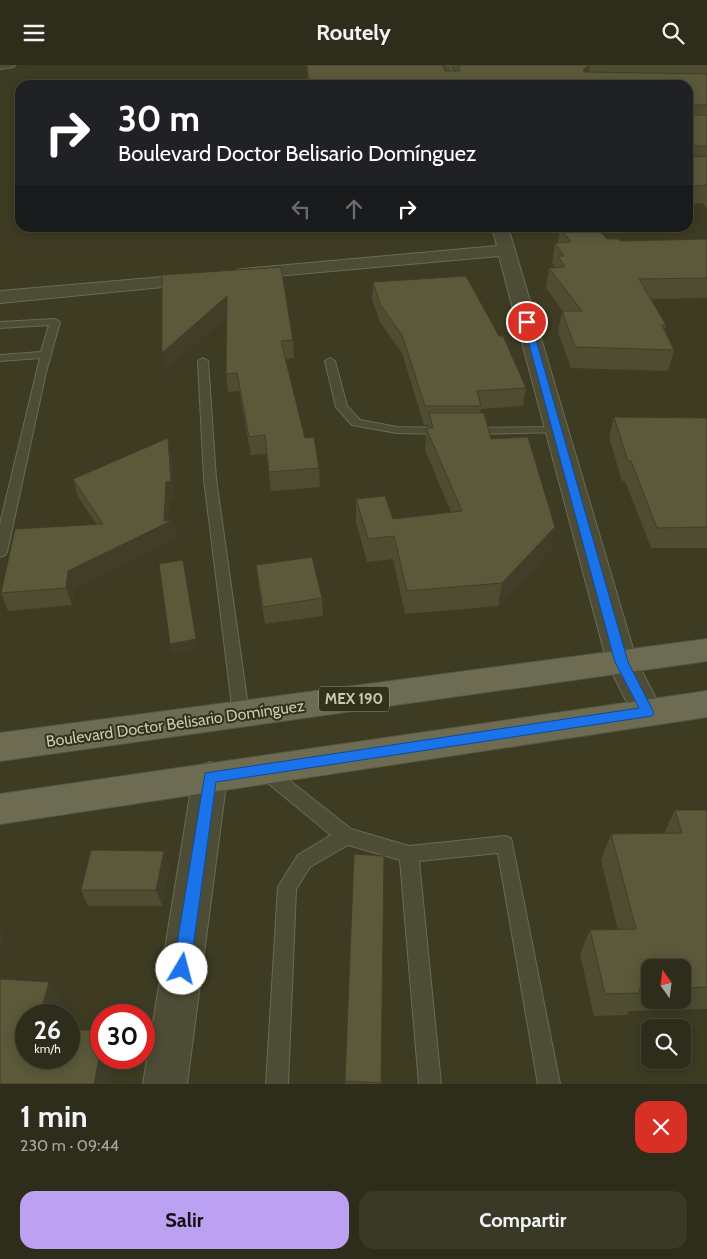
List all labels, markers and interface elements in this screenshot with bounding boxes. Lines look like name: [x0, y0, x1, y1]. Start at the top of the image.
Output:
icon: menu: [20, 19, 48, 47]
text: Routely: [316, 19, 391, 46]
icon: search: [659, 19, 687, 47]
text: 30 m: [118, 97, 200, 140]
icon: right: [35, 100, 100, 165]
text: Boulevard Doctor Belisario Domínguez: [118, 140, 476, 167]
icon: left: [287, 195, 315, 223]
icon: ahead: [340, 195, 368, 223]
icon: right: [393, 195, 421, 223]
pin: [506, 301, 548, 343]
icon: arrive: [513, 308, 541, 336]
road number: MEX 190: [319, 687, 389, 711]
street label: Boulevard Doctor Belisario Domínguez: [45, 696, 306, 751]
position arrow: [155, 942, 207, 994]
north arrow: [641, 959, 691, 1009]
map controls: [641, 959, 691, 1069]
speed limit sign: 30: [90, 1004, 155, 1069]
text: 26: [34, 1015, 61, 1045]
button: search: [641, 1019, 691, 1069]
text: km/h: [34, 1041, 61, 1056]
text: 1 min: [20, 1098, 88, 1135]
button: close: [635, 1101, 687, 1153]
text: 230 m · 09:44: [20, 1136, 119, 1155]
button: Salir: [20, 1191, 349, 1249]
button: Compartir: [359, 1191, 687, 1249]

